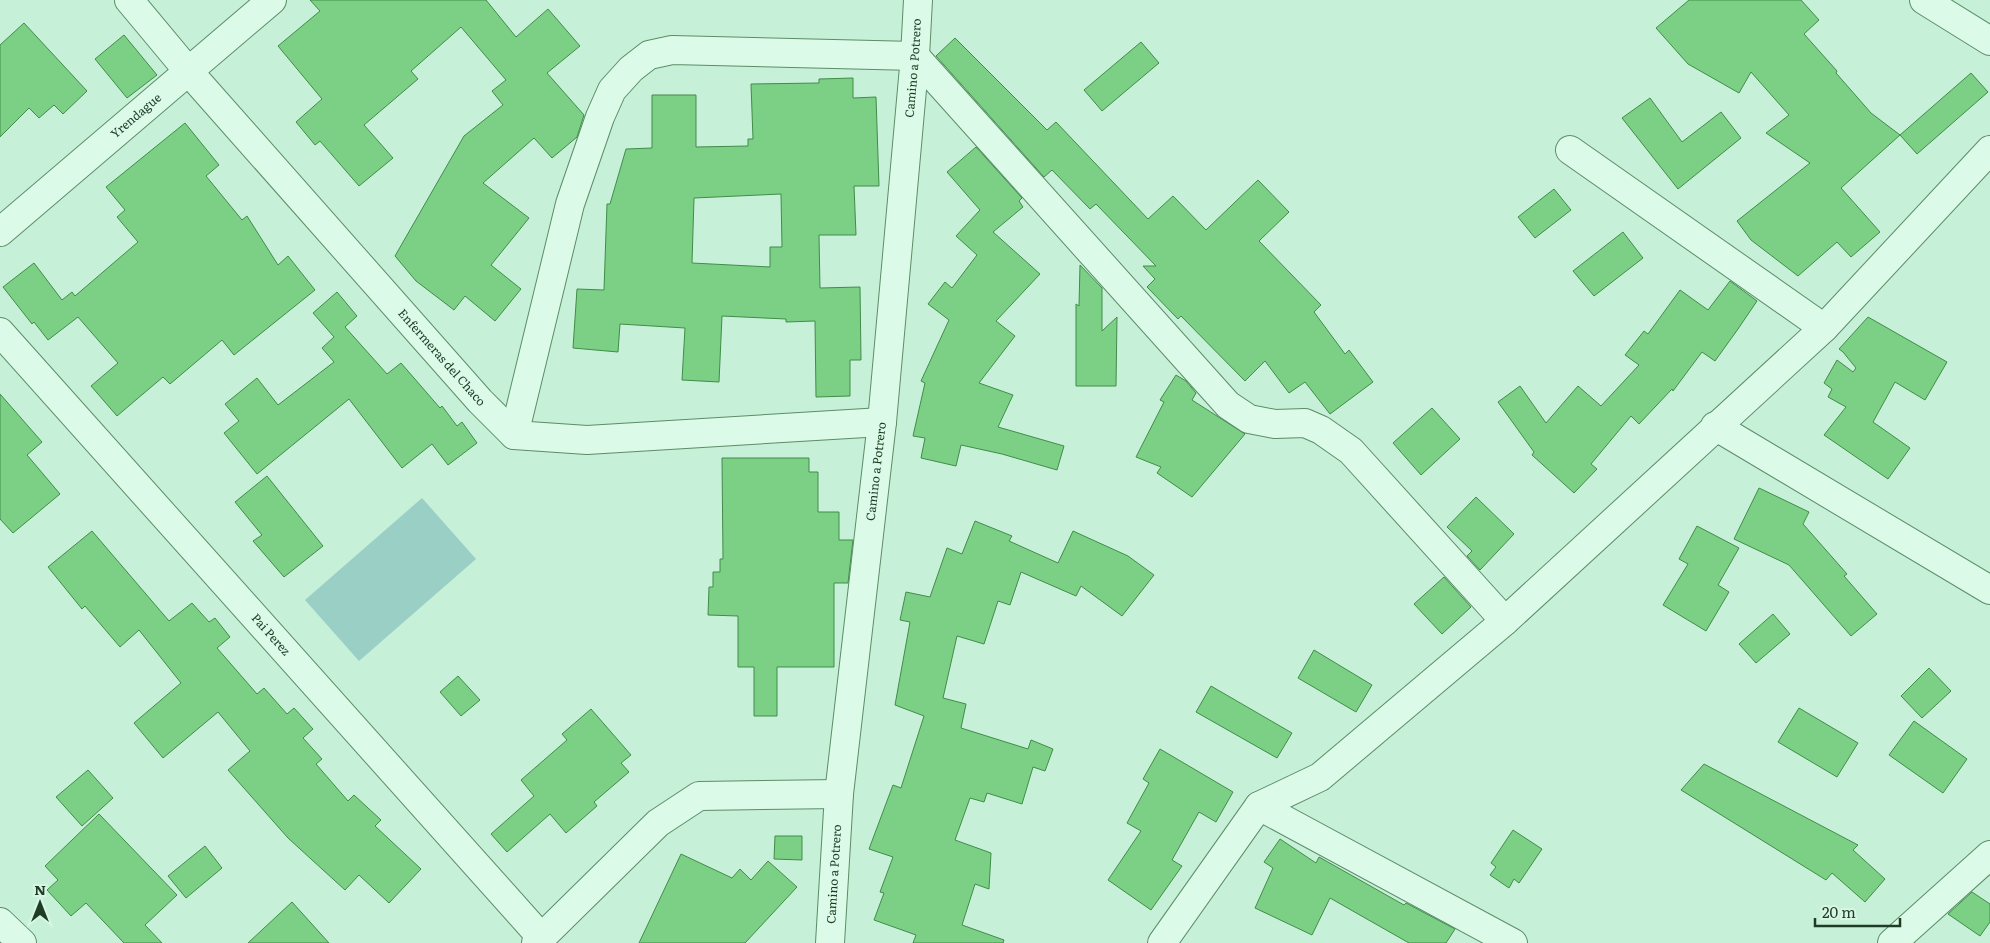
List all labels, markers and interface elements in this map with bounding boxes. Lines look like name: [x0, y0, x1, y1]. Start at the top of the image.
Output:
street label: Camino a Potrero: [899, 18, 925, 118]
street label: Yrendague: [106, 88, 165, 142]
street label: Enfermeras del Chaco: [394, 304, 490, 410]
street label: Camino a Potrero: [861, 421, 890, 522]
street label: Pai Perez: [248, 609, 295, 659]
street label: Camino a Potrero: [821, 824, 845, 924]
north arrow: [15, 878, 65, 928]
text: N: [34, 879, 46, 899]
scale bar: [1815, 896, 1900, 928]
text: 20 m: [1822, 900, 1856, 923]

